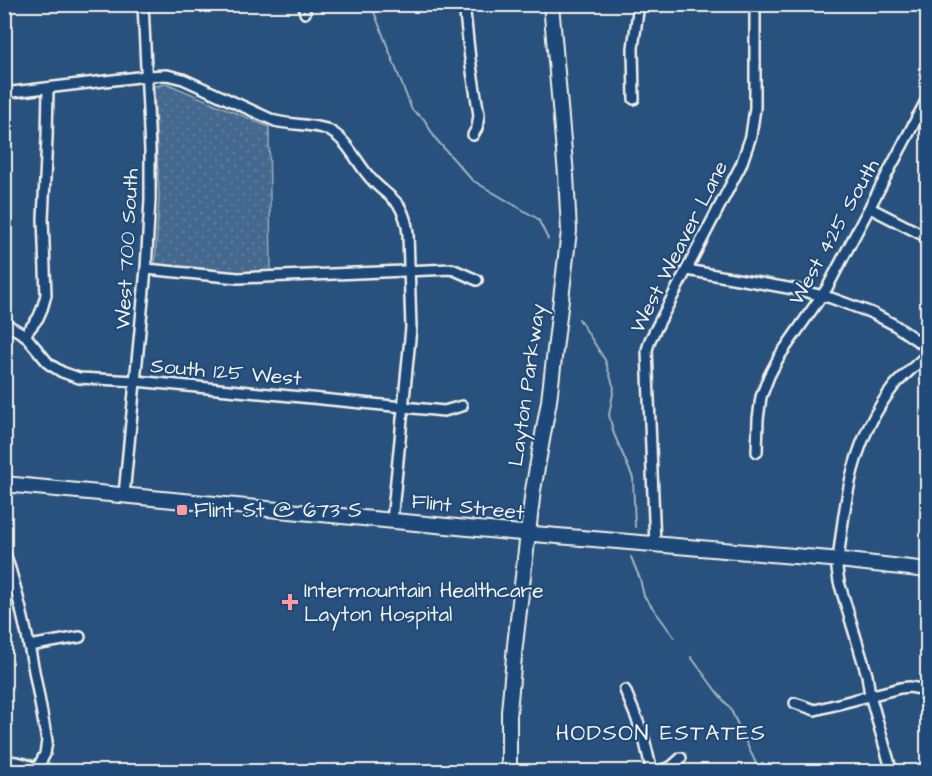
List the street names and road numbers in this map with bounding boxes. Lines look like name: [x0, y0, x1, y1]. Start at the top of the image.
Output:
street label: West 425 South: [782, 153, 886, 310]
street label: West Weaver Lane: [623, 156, 735, 338]
street label: West 700 South: [108, 167, 146, 330]
street label: Layton Parkway: [501, 301, 555, 468]
street label: South 125 West: [149, 351, 303, 393]
street label: Flint Street: [410, 487, 526, 527]

